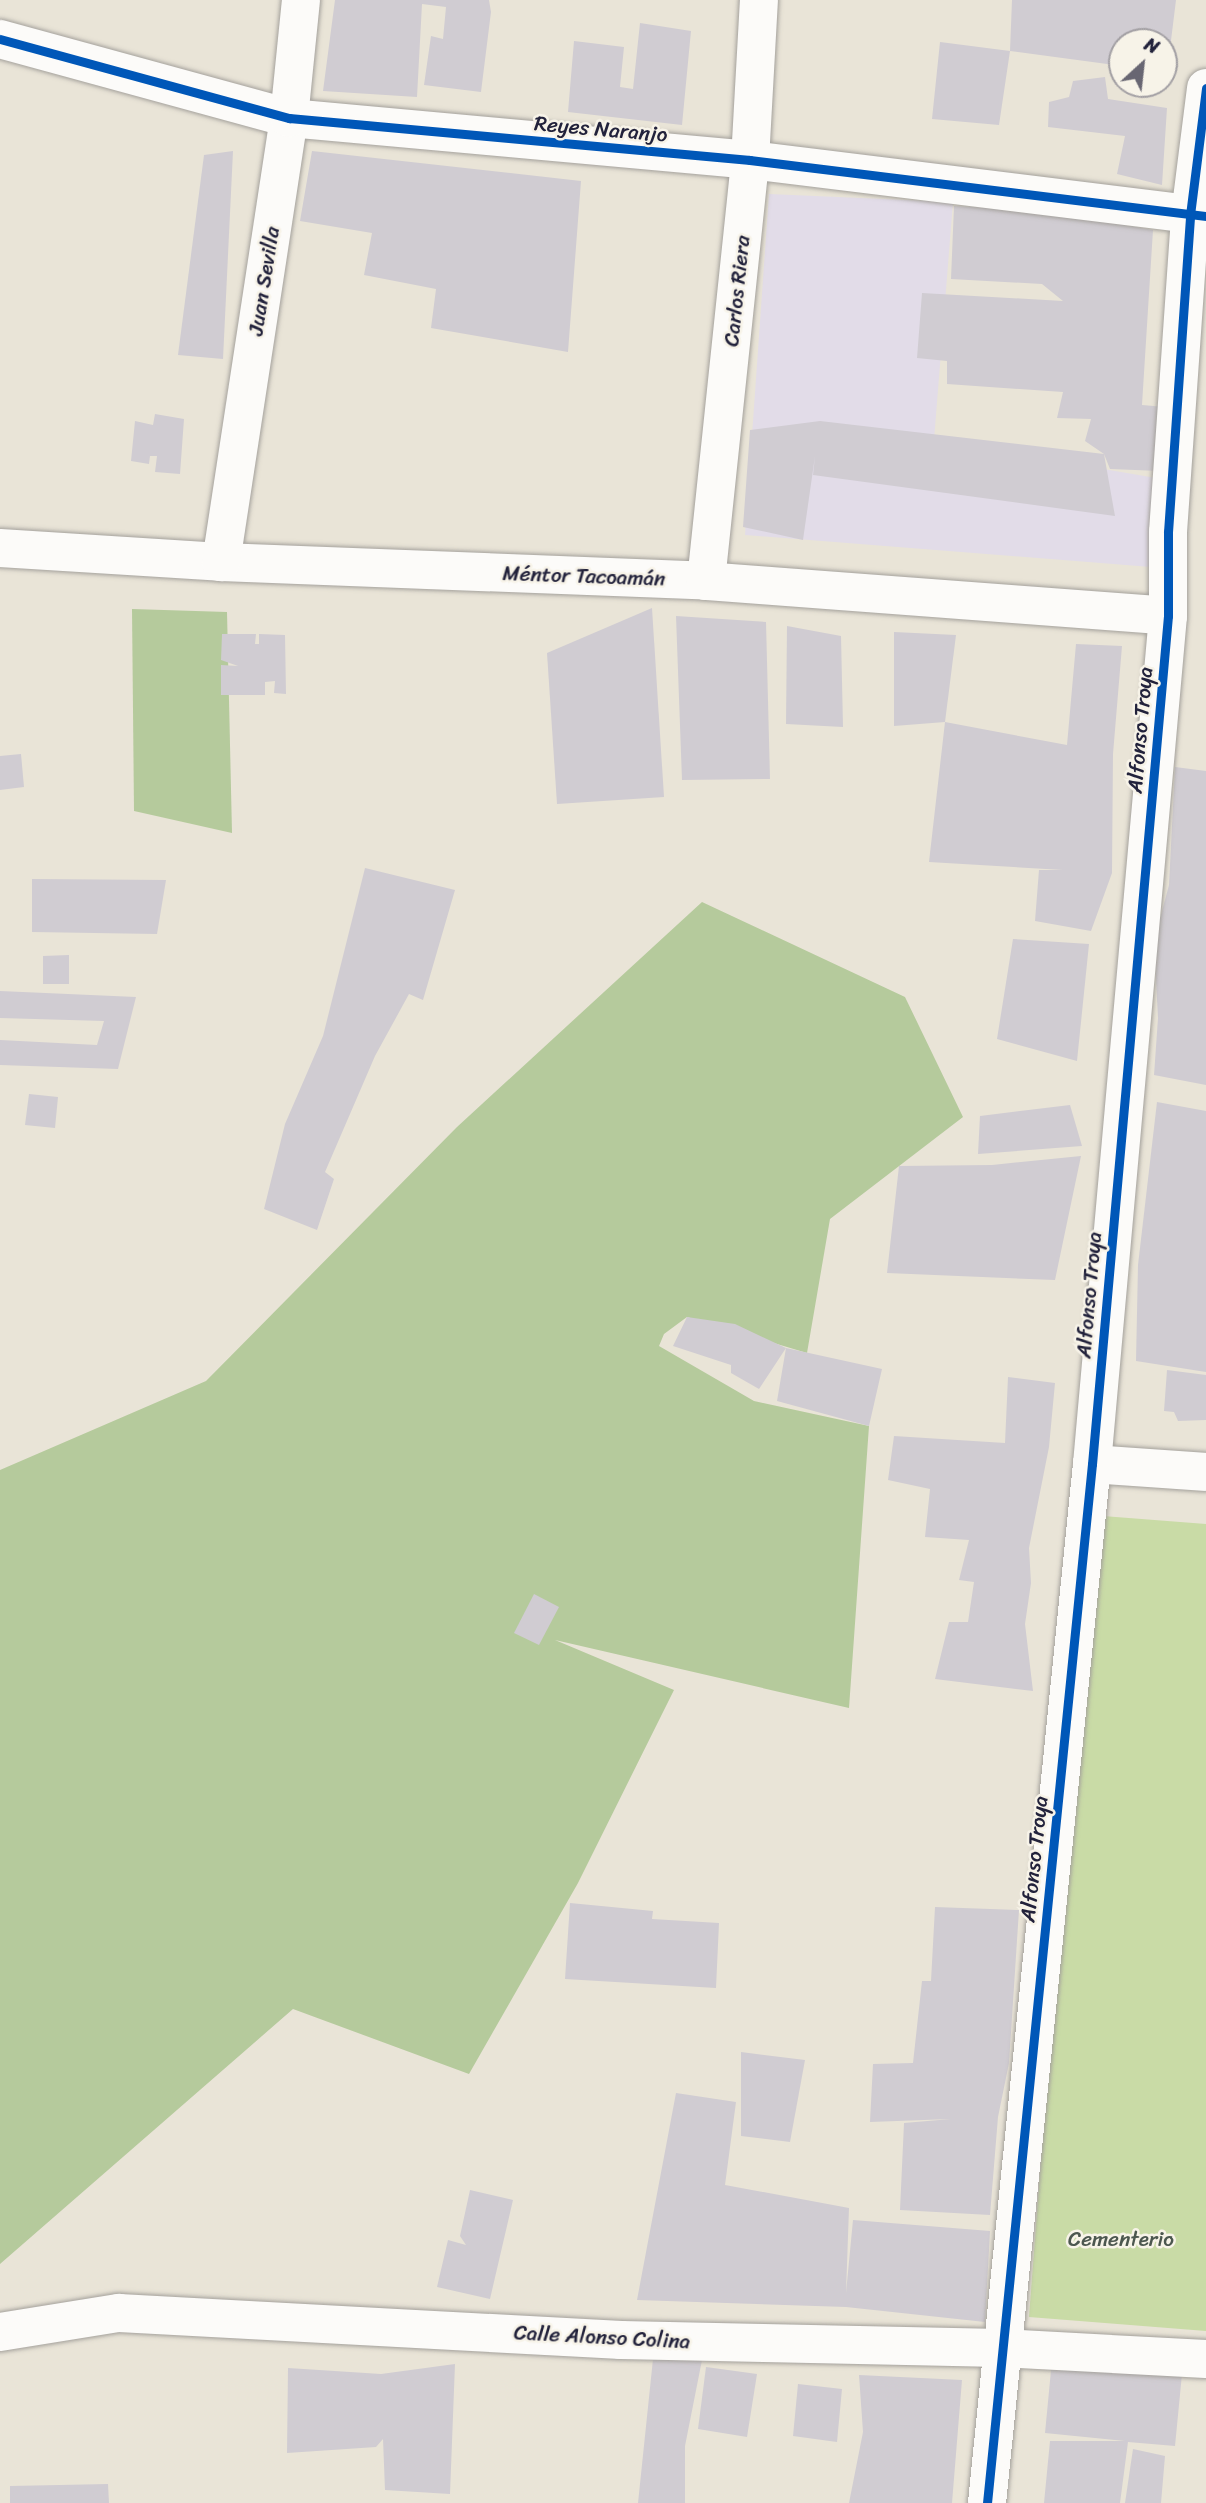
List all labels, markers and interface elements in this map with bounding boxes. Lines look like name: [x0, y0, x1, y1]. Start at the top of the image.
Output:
north arrow: [1108, 28, 1178, 98]
text: N: [1138, 28, 1165, 63]
street label: Reyes Naranjo: [534, 111, 668, 147]
street label: Juan Sevilla: [243, 224, 285, 338]
street label: Carlos Riera: [719, 234, 755, 348]
street label: Méntor Tacoamán: [502, 561, 666, 591]
street label: Alfonso Troya: [1122, 666, 1158, 794]
street label: Alfonso Troya: [1071, 1231, 1107, 1359]
street label: Alfonso Troya: [1015, 1794, 1053, 1924]
park label: Cementerio: [1068, 2226, 1174, 2252]
street label: Calle Alonso Colina: [514, 2320, 690, 2354]

